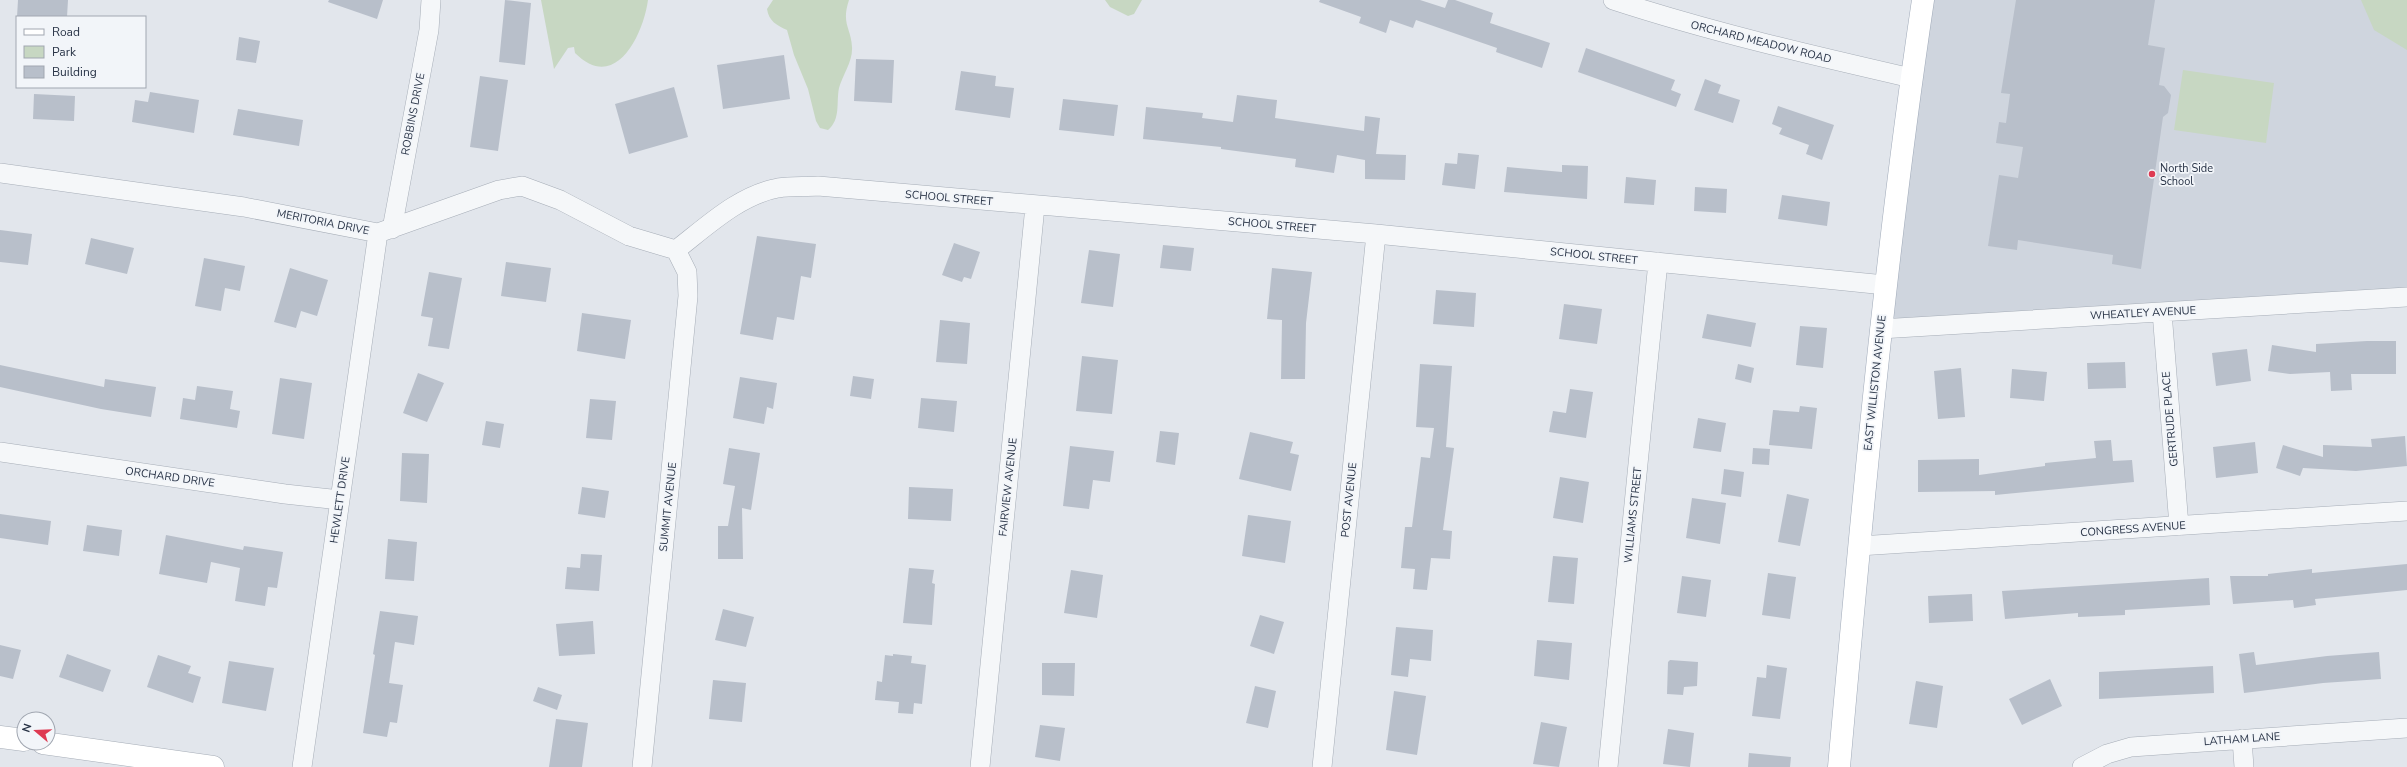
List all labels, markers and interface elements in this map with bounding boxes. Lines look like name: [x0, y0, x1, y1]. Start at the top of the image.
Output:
legend: [16, 16, 146, 88]
street label: ORCHARD MEADOW ROAD: [1689, 17, 1833, 67]
text: Road: [52, 24, 80, 40]
text: Park: [52, 44, 77, 60]
text: Building: [52, 64, 97, 80]
street label: ROBBINS DRIVE: [398, 72, 428, 156]
place label: North Side School: [2160, 161, 2213, 189]
marker: North Side School: [2147, 169, 2157, 179]
street label: SCHOOL STREET: [904, 187, 994, 209]
street label: MERITORIA DRIVE: [275, 206, 371, 238]
street label: SCHOOL STREET: [1227, 214, 1317, 236]
street label: SCHOOL STREET: [1549, 244, 1639, 268]
street label: WHEATLEY AVENUE: [2090, 303, 2196, 323]
street label: EAST WILLISTON AVENUE: [1860, 315, 1890, 451]
street label: GERTRUDE PLACE: [2158, 371, 2182, 467]
street label: FAIRVIEW AVENUE: [995, 437, 1021, 537]
street label: HEWLETT DRIVE: [326, 456, 354, 544]
street label: SUMMIT AVENUE: [656, 462, 680, 552]
street label: POST AVENUE: [1338, 462, 1360, 538]
street label: ORCHARD DRIVE: [124, 463, 216, 491]
street label: WILLIAMS STREET: [1620, 466, 1646, 564]
street label: CONGRESS AVENUE: [2080, 518, 2186, 540]
north arrow: [16, 711, 56, 751]
text: N: [19, 722, 35, 734]
street label: LATHAM LANE: [2203, 729, 2281, 749]

